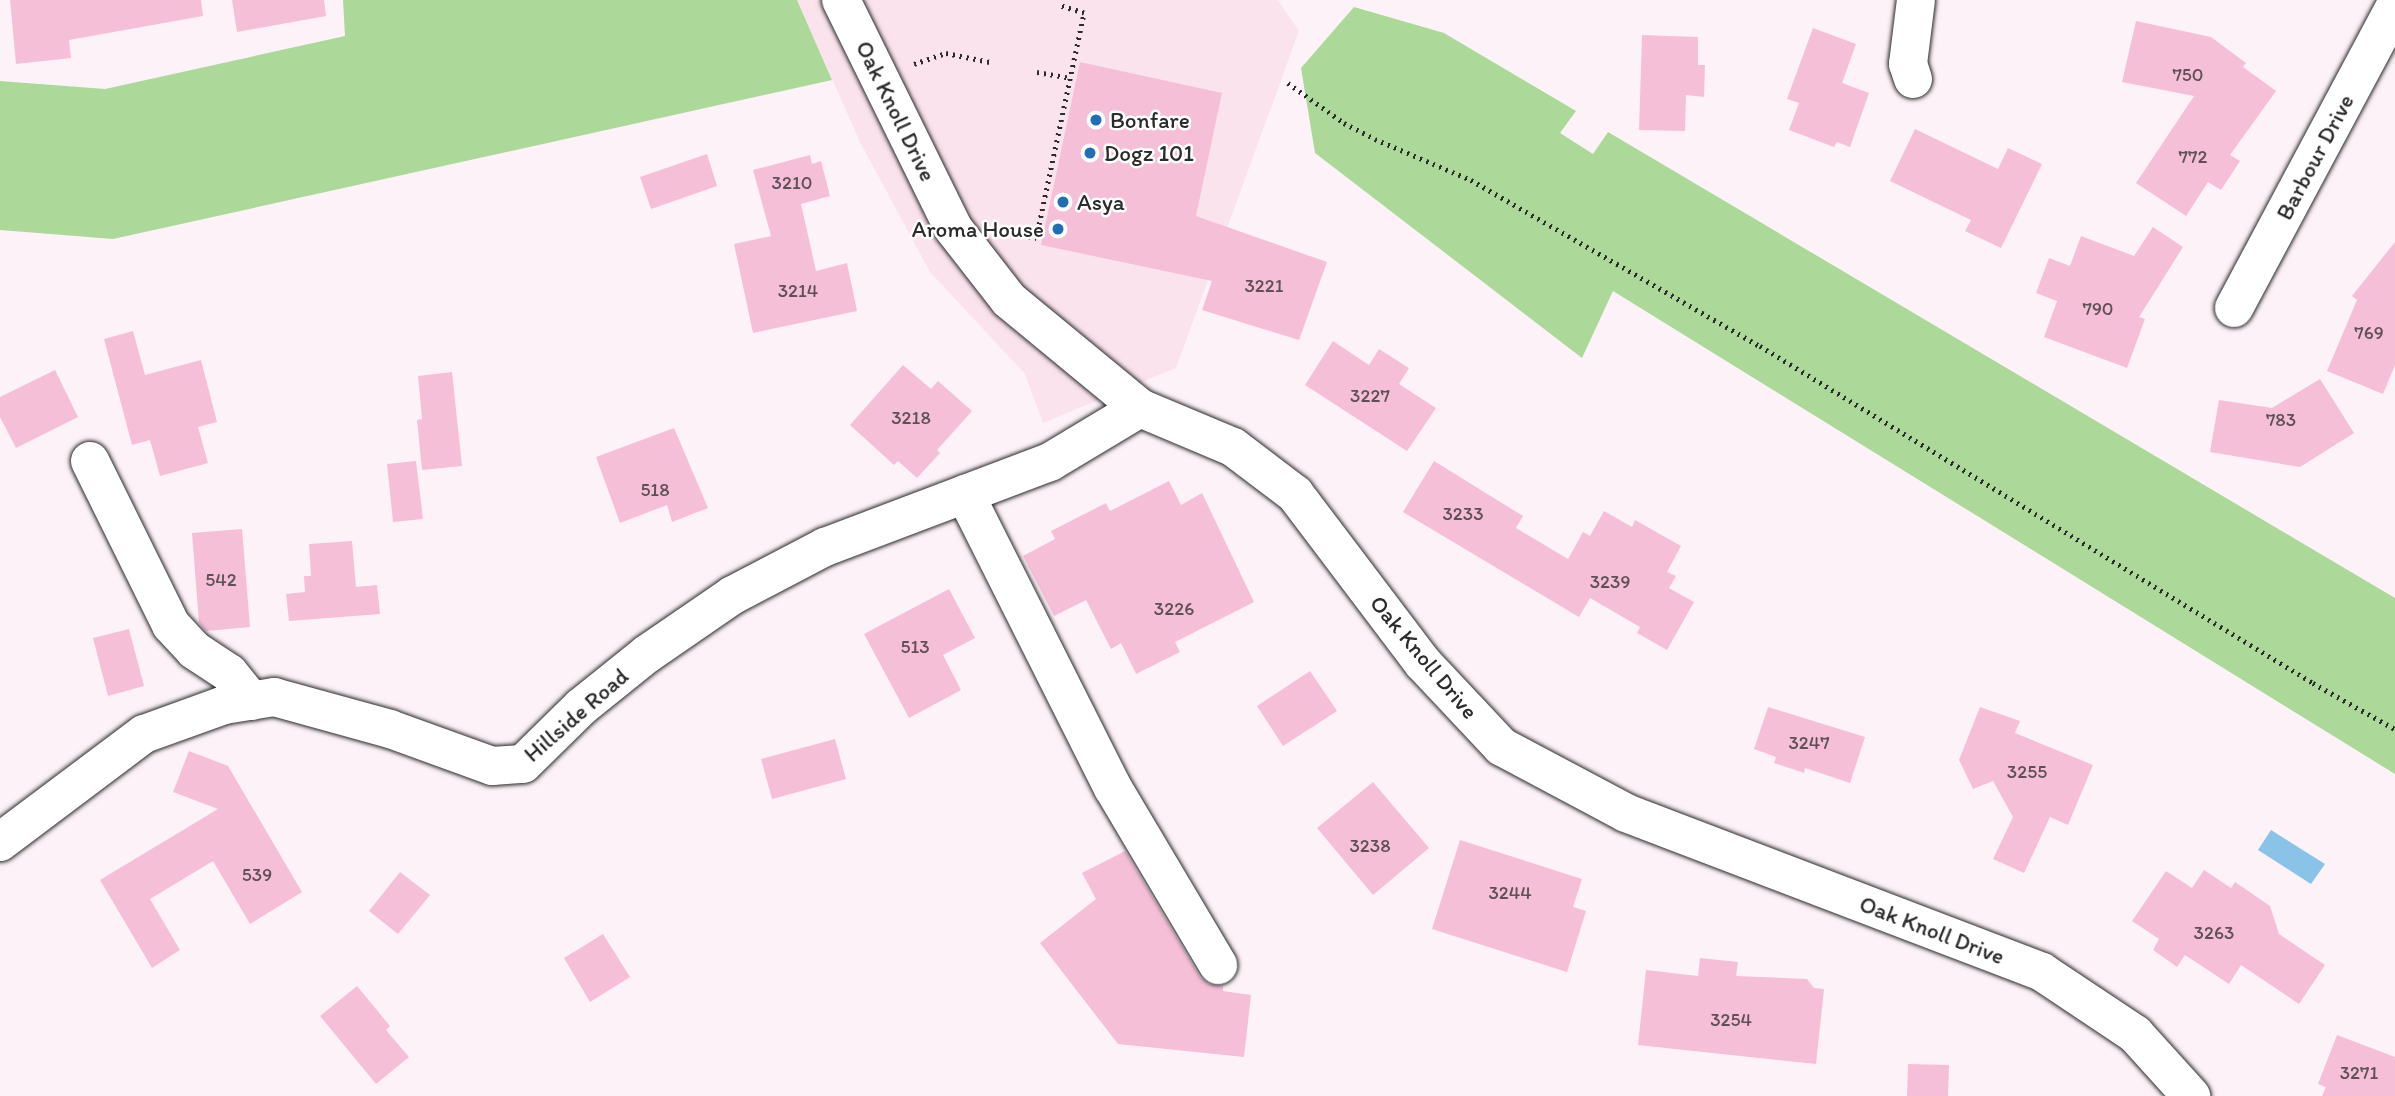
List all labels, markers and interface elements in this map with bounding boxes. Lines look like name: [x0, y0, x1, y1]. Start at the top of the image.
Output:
street label: Oak Knoll Drive: [850, 35, 942, 187]
house number: 750: [2172, 64, 2204, 86]
street label: Barbour Drive: [2270, 89, 2360, 225]
place label: Bonfare: [1110, 106, 1190, 134]
marker: Bonfare: [1088, 112, 1104, 128]
place label: Dogz 101: [1104, 139, 1194, 167]
marker: Dogz 101: [1082, 145, 1098, 161]
house number: 772: [2179, 146, 2207, 168]
house number: 3210: [772, 172, 812, 194]
place label: Asya: [1077, 188, 1125, 216]
marker: Asya: [1055, 194, 1071, 210]
place label: Aroma House: [912, 215, 1044, 243]
marker: Aroma House: [1050, 221, 1066, 237]
house number: 3221: [1244, 275, 1284, 297]
house number: 3214: [778, 280, 818, 302]
house number: 790: [2082, 298, 2114, 320]
house number: 769: [2354, 322, 2384, 344]
house number: 3227: [1350, 385, 1390, 407]
house number: 3218: [891, 407, 931, 429]
house number: 783: [2266, 409, 2296, 431]
house number: 518: [640, 479, 670, 501]
house number: 3233: [1442, 503, 1484, 525]
house number: 542: [205, 569, 237, 591]
house number: 3239: [1590, 571, 1630, 593]
street label: Oak Knoll Drive: [1364, 589, 1484, 725]
house number: 3226: [1154, 598, 1194, 620]
house number: 513: [900, 636, 930, 658]
street label: Hillside Road: [518, 662, 634, 768]
house number: 3247: [1788, 732, 1830, 754]
house number: 3255: [2007, 761, 2047, 783]
house number: 3238: [1349, 835, 1391, 857]
house number: 539: [242, 864, 272, 886]
house number: 3244: [1488, 882, 1532, 904]
street label: Oak Knoll Drive: [1855, 889, 2009, 971]
house number: 3263: [2194, 922, 2234, 944]
house number: 3254: [1710, 1009, 1752, 1031]
house number: 3271: [2340, 1062, 2378, 1084]

